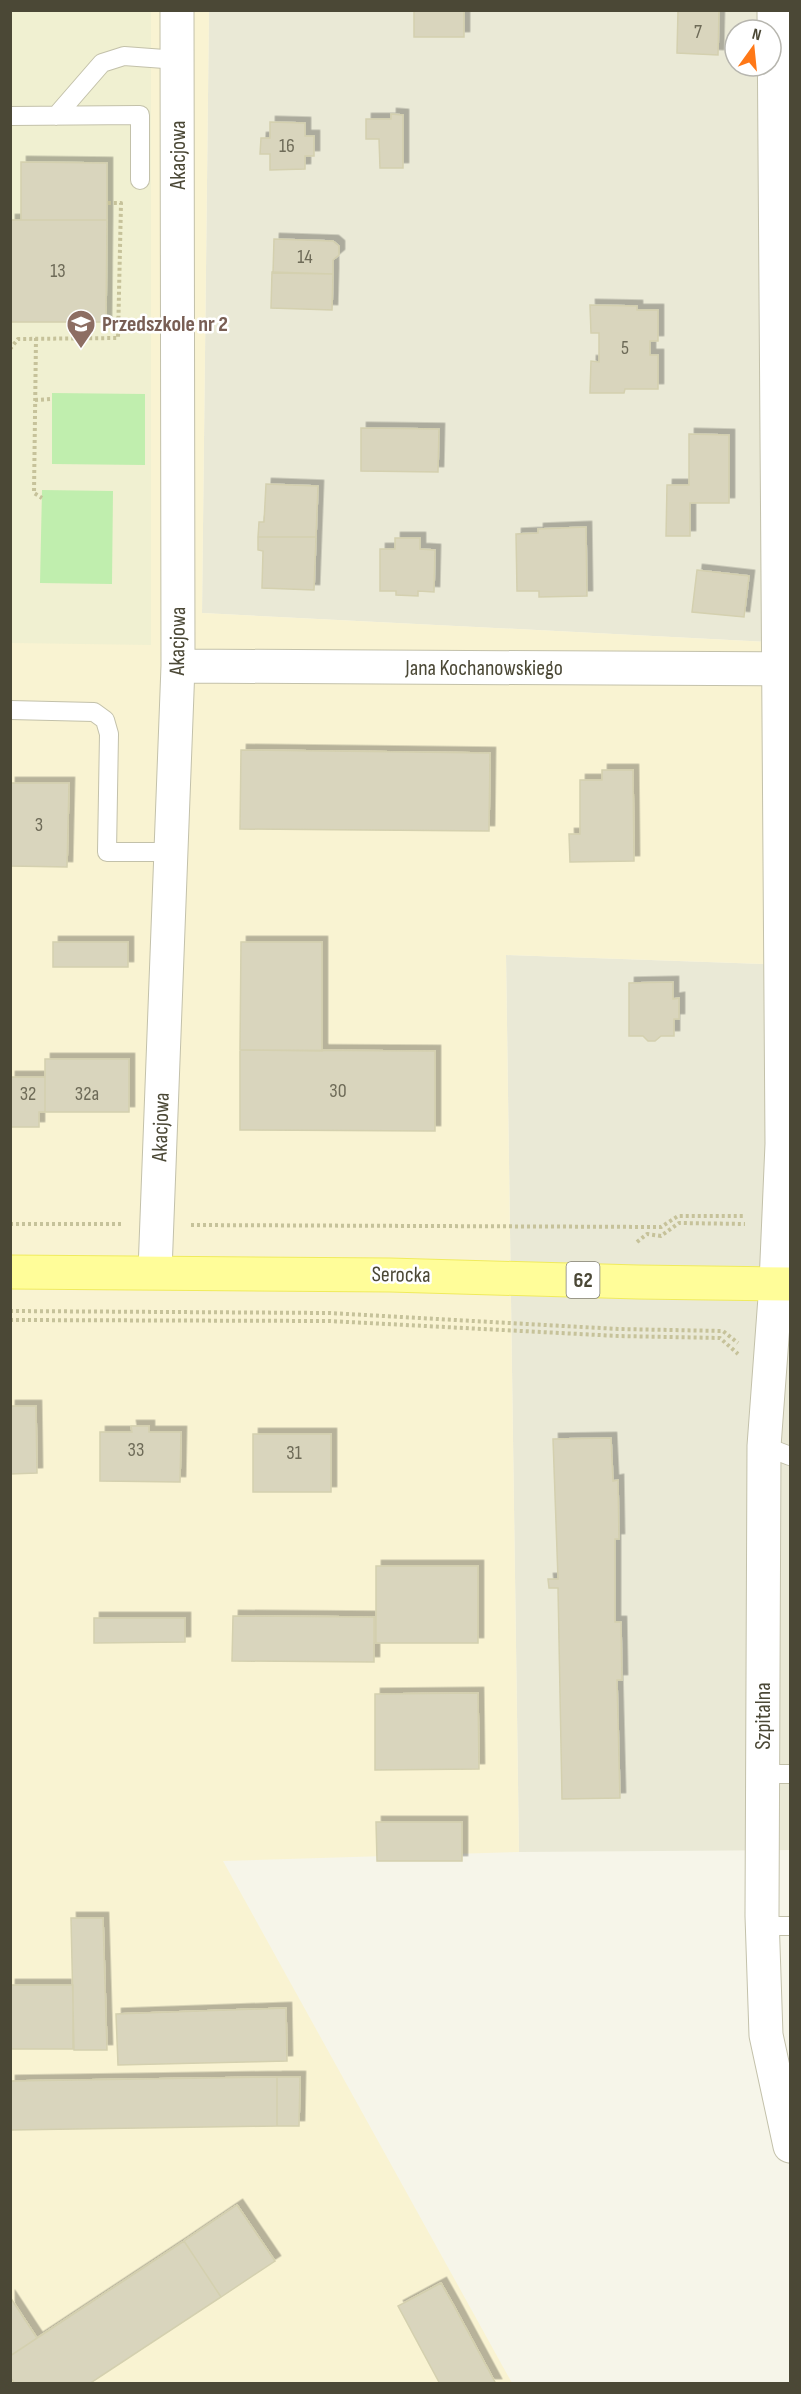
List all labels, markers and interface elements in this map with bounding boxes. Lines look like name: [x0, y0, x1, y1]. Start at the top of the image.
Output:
north arrow: [723, 18, 783, 78]
house number: 7: [694, 20, 702, 44]
text: N: [750, 25, 763, 45]
street label: Akacjowa: [165, 121, 192, 190]
house number: 16: [279, 134, 295, 158]
house number: 14: [297, 245, 313, 269]
house number: 13: [50, 259, 66, 283]
school or university icon: Przedszkole nr 2: [65, 308, 97, 350]
place label: Przedszkole nr 2: [102, 311, 228, 338]
house number: 5: [621, 336, 629, 360]
street label: Akacjowa: [164, 606, 192, 677]
street label: Jana Kochanowskiego: [404, 655, 563, 682]
house number: 3: [35, 813, 43, 837]
house number: 30: [329, 1079, 347, 1103]
house number: 32: [20, 1082, 36, 1106]
house number: 32a: [75, 1082, 99, 1106]
street label: Akacjowa: [146, 1092, 176, 1163]
street label: Serocka: [371, 1261, 431, 1289]
road number: 62: [566, 1262, 600, 1298]
house number: 33: [128, 1438, 144, 1462]
house number: 31: [286, 1441, 302, 1465]
street label: Szpitalna: [750, 1682, 777, 1750]

